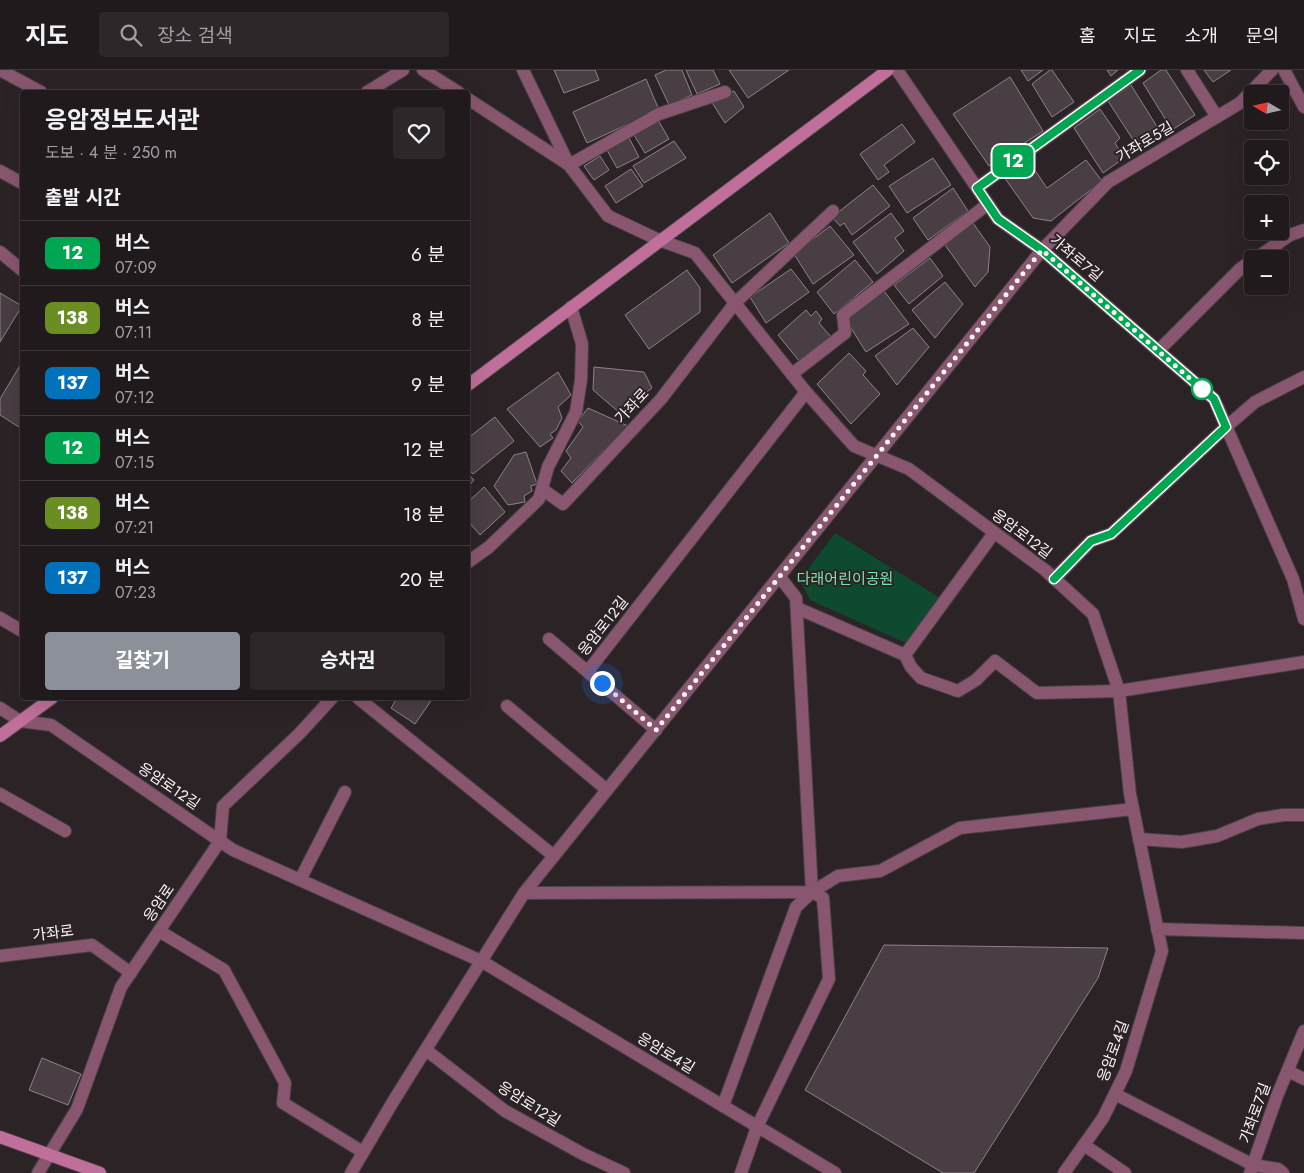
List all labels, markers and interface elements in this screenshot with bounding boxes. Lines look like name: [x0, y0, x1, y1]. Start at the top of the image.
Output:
search box: [99, 12, 449, 57]
text: 지도: [25, 18, 69, 53]
icon: search: [117, 21, 145, 49]
text: 장소 검색: [157, 22, 233, 49]
text: 홈: [1079, 23, 1096, 49]
text: 지도: [1124, 23, 1157, 49]
text: 소개: [1185, 23, 1218, 49]
text: 문의: [1246, 23, 1279, 49]
north arrow: [1244, 85, 1289, 130]
map controls: [1244, 85, 1289, 295]
text: 응암정보도서관: [45, 102, 200, 137]
button: heart: [393, 107, 445, 159]
street label: 가좌로5길: [1112, 116, 1178, 168]
button: locate: [1244, 140, 1289, 185]
text: 도보 · 4 분 · 250 m: [45, 141, 177, 164]
line badge: 12: [990, 145, 1036, 177]
text: 12: [1003, 148, 1023, 174]
text: 출발 시간: [45, 184, 121, 211]
button: +: [1244, 195, 1289, 240]
text: 버스: [115, 229, 150, 256]
street label: 가좌로7길: [1045, 229, 1107, 287]
text: 12: [62, 240, 83, 266]
text: 6 분: [411, 241, 445, 268]
button: −: [1244, 250, 1289, 295]
text: 07:09: [115, 256, 157, 279]
text: 버스: [115, 294, 150, 321]
text: 138: [57, 305, 88, 331]
text: 8 분: [411, 306, 445, 333]
text: 07:11: [115, 321, 152, 344]
text: 버스: [115, 359, 150, 386]
text: 137: [57, 370, 88, 396]
text: 9 분: [411, 371, 445, 398]
unlabelled marker: [1191, 378, 1213, 400]
street label: 가좌로: [610, 383, 654, 429]
text: 07:12: [115, 386, 154, 409]
text: 버스: [115, 424, 150, 451]
text: 12: [62, 435, 83, 461]
text: 12 분: [402, 436, 445, 463]
text: 07:15: [115, 451, 154, 474]
text: 버스: [115, 489, 150, 516]
text: 138: [57, 500, 88, 526]
text: 18 분: [403, 501, 445, 528]
street label: 응암로12길: [987, 504, 1057, 564]
text: 07:21: [115, 516, 154, 539]
text: 버스: [115, 554, 150, 581]
text: 137: [57, 565, 88, 591]
text: 20 분: [400, 566, 445, 593]
park label: 다래어린이공원: [797, 568, 893, 590]
text: 07:23: [115, 581, 156, 604]
street label: 응암로12길: [573, 591, 633, 661]
button: 길찾기: [45, 632, 240, 690]
button: 승차권: [250, 632, 445, 690]
your location: [590, 671, 615, 696]
street label: 응암로12길: [134, 757, 204, 815]
street label: 응암로: [138, 880, 180, 926]
street label: 가좌로: [31, 920, 75, 946]
street label: 응암로4길: [1092, 1017, 1134, 1085]
street label: 응암로4길: [633, 1027, 699, 1079]
street label: 응암로12길: [493, 1076, 565, 1132]
street label: 가좌로7길: [1234, 1080, 1276, 1146]

